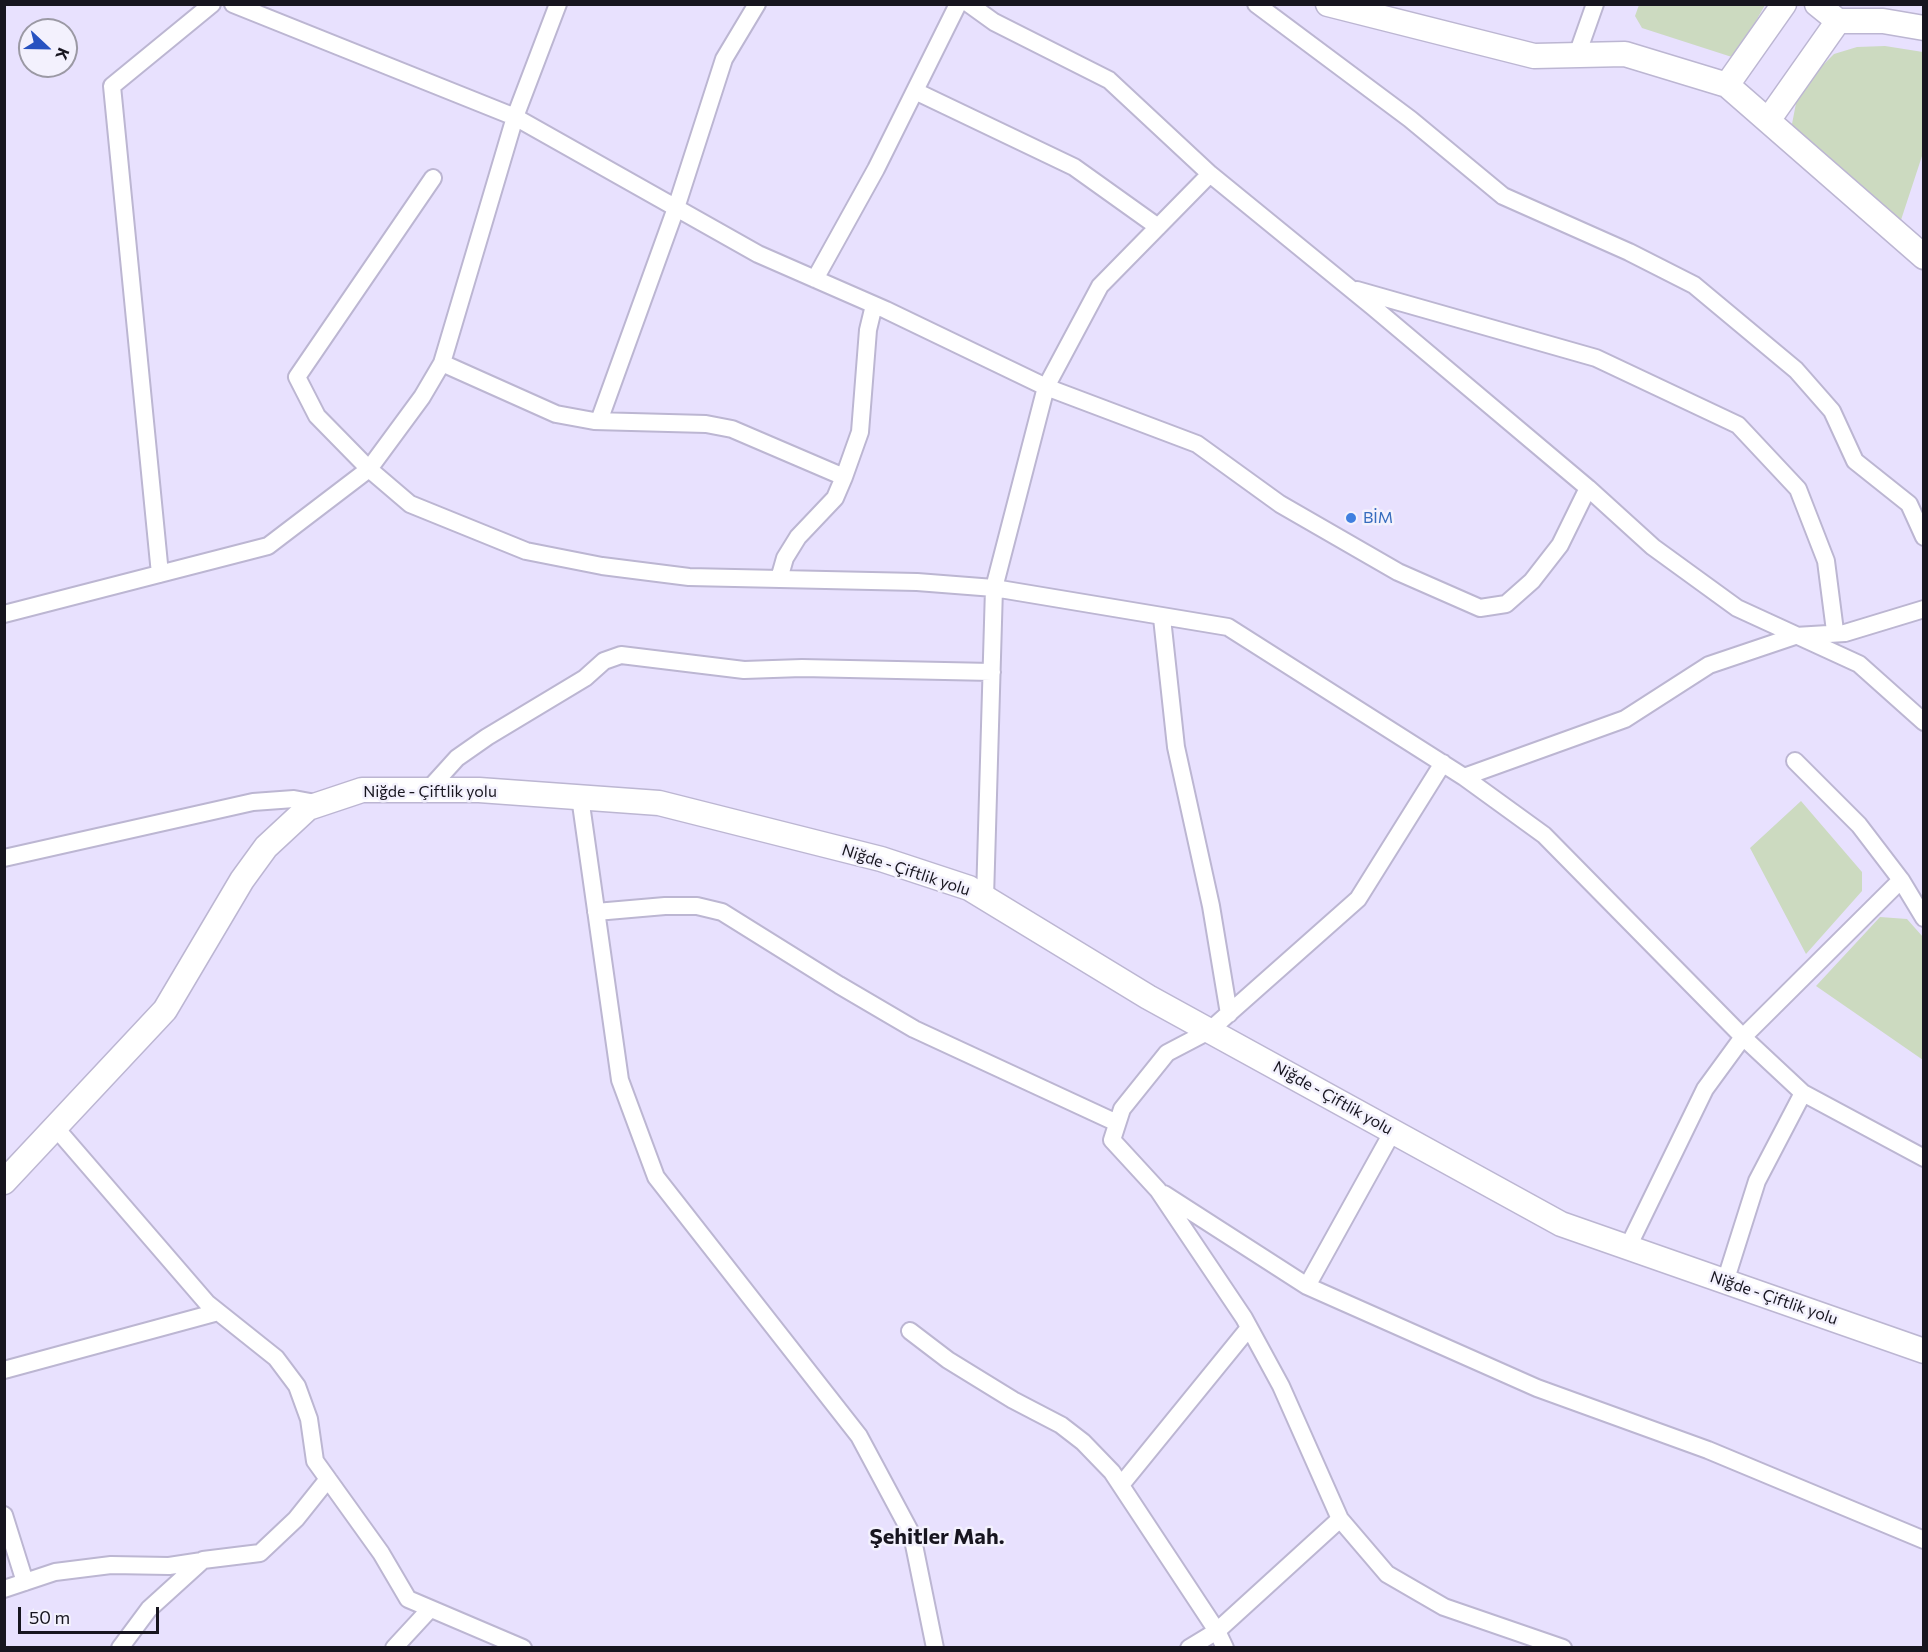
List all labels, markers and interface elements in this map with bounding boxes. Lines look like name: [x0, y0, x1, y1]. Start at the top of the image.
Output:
north arrow: [18, 18, 78, 78]
text: K: [52, 45, 74, 63]
place label: BİM: [1363, 508, 1393, 528]
marker: BİM: [1344, 511, 1358, 525]
street label: Niğde - Çiftlik yolu: [363, 782, 497, 802]
street label: Niğde - Çiftlik yolu: [839, 840, 973, 900]
street label: Niğde - Çiftlik yolu: [1270, 1057, 1396, 1139]
street label: Niğde - Çiftlik yolu: [1708, 1267, 1840, 1329]
district label: Şehitler Mah.: [870, 1524, 1004, 1550]
scale bar: [21, 1595, 162, 1633]
text: 50 m: [29, 1606, 70, 1628]

